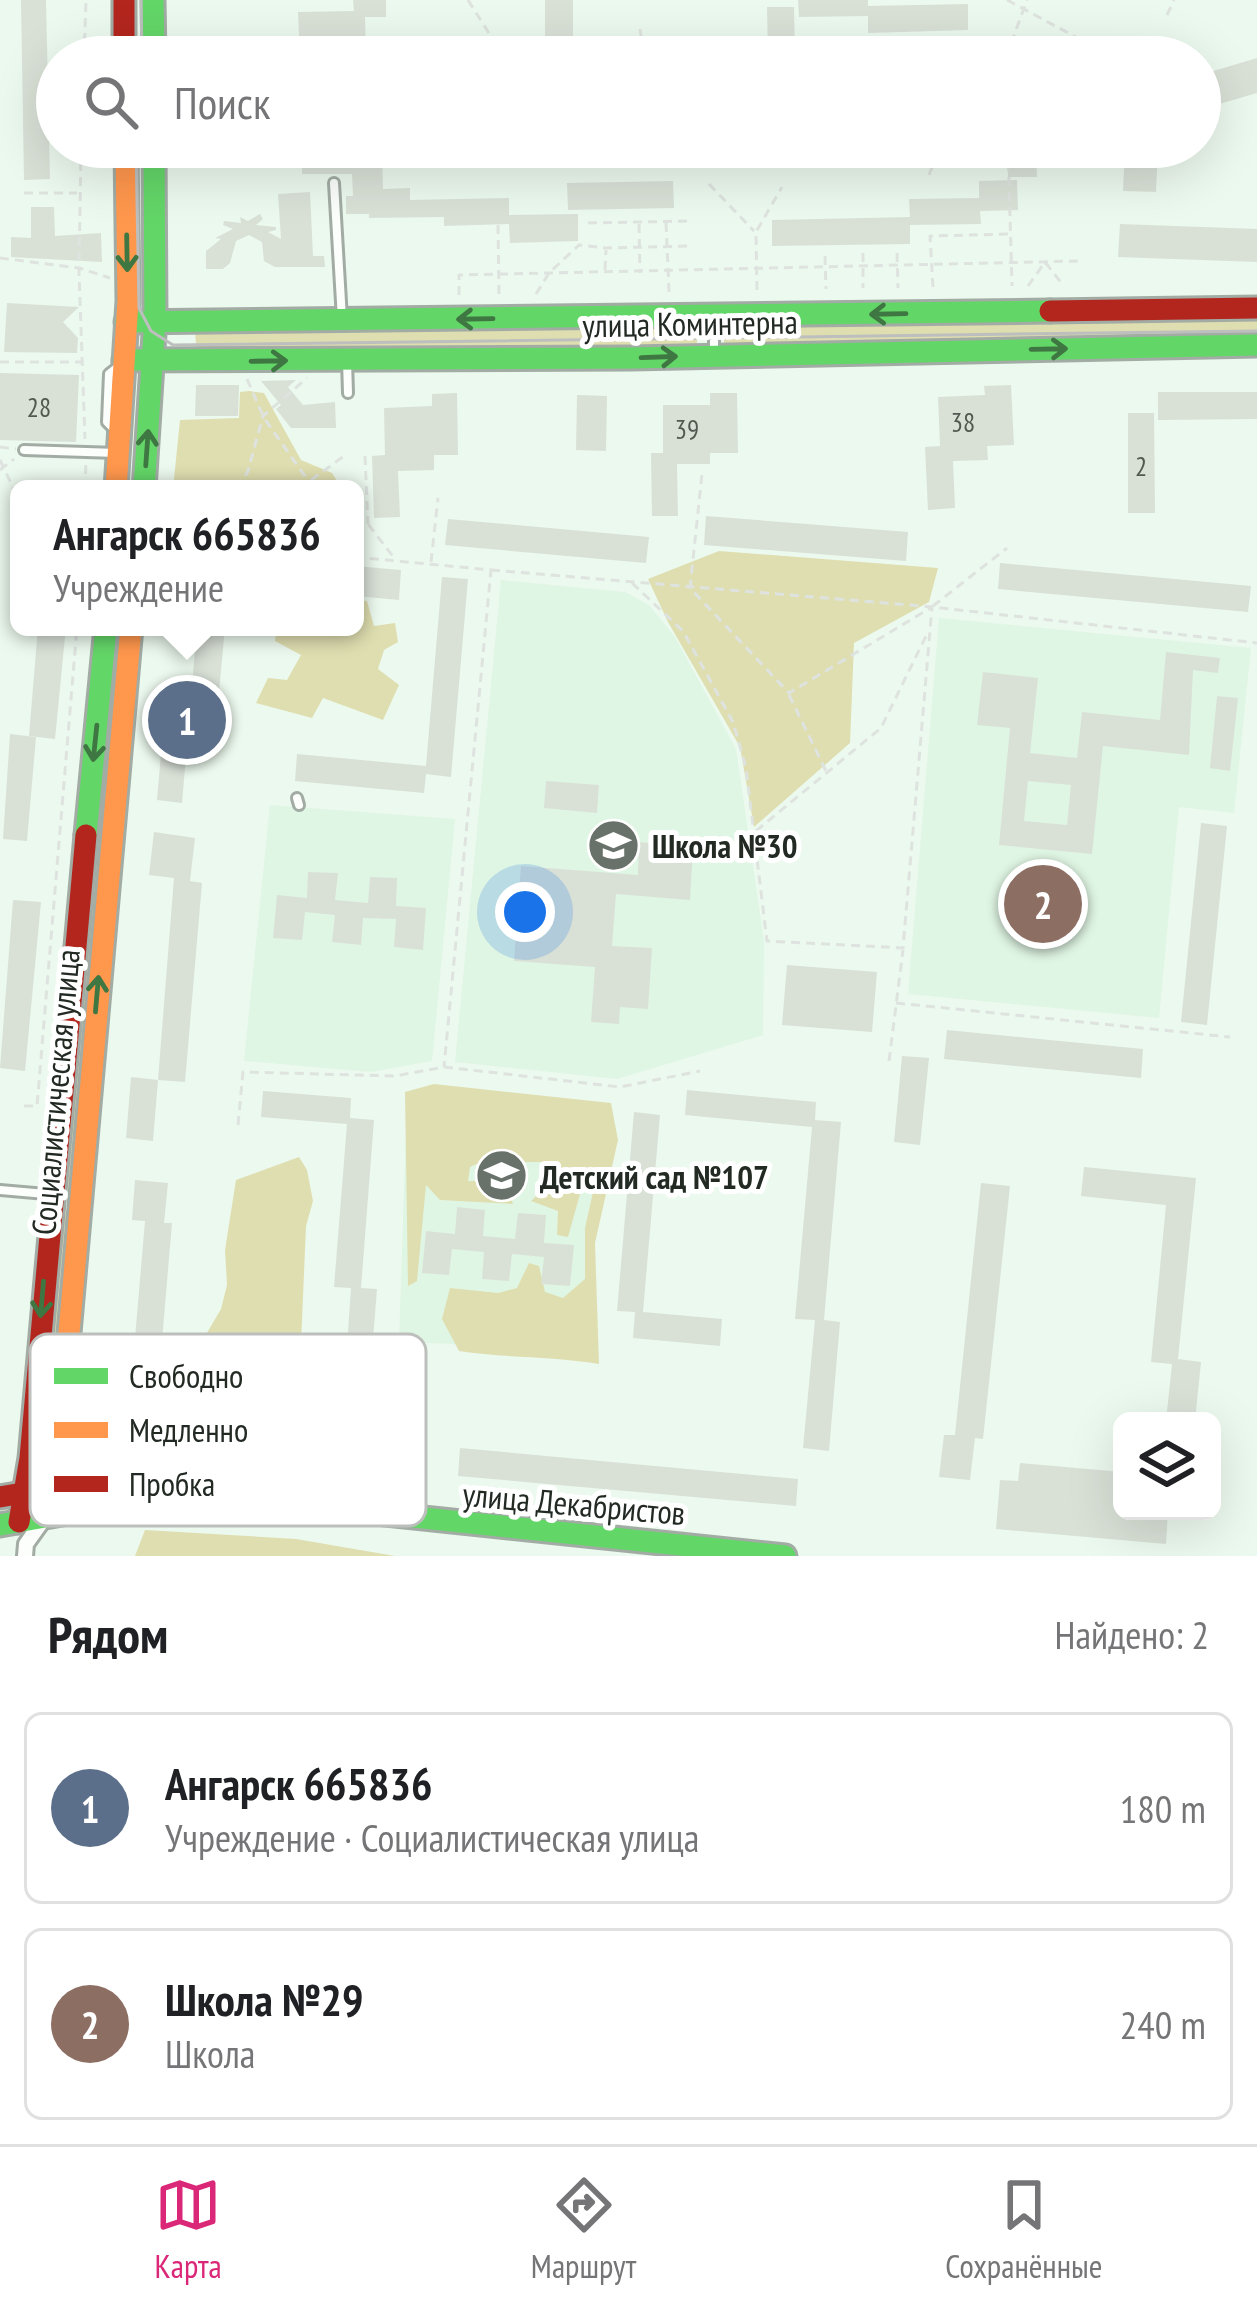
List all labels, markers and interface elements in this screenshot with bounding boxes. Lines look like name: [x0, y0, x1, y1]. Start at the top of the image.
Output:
search box: [36, 36, 1221, 168]
icon: search: [78, 69, 144, 135]
text: Поиск: [174, 73, 270, 131]
one-way arrow: [116, 233, 139, 272]
street label: улица Коминтерна: [582, 300, 798, 346]
one-way arrow: [869, 302, 908, 325]
one-way arrow: [456, 308, 495, 330]
one-way arrow: [1029, 337, 1068, 360]
one-way arrow: [639, 346, 678, 369]
one-way arrow: [249, 349, 288, 372]
house number: 28: [27, 390, 51, 424]
house number: 38: [951, 405, 975, 439]
house number: 39: [675, 412, 699, 446]
one-way arrow: [136, 429, 159, 468]
house number: 2: [1135, 449, 1147, 483]
popup: [10, 480, 364, 636]
text: Ангарск 665836: [53, 504, 321, 562]
text: Учреждение: [53, 562, 224, 613]
pin: 1: [148, 675, 226, 765]
one-way arrow: [83, 723, 106, 762]
school or university icon: Школа №30: [585, 817, 641, 873]
place label: Школа №30: [652, 824, 798, 867]
pin: 2: [1004, 859, 1082, 949]
your location: [495, 882, 555, 942]
street label: Социалистическая улица: [21, 947, 89, 1237]
one-way arrow: [86, 975, 109, 1014]
school or university icon: Детский сад №107: [473, 1148, 529, 1204]
place label: Детский сад №107: [540, 1155, 769, 1198]
one-way arrow: [31, 1279, 54, 1318]
legend: [30, 1334, 426, 1526]
text: Свободно: [129, 1354, 243, 1397]
text: Медленно: [129, 1408, 248, 1451]
map controls: [1113, 1412, 1221, 1520]
button: layers: [1113, 1412, 1221, 1520]
text: Пробка: [129, 1462, 215, 1505]
street label: улица Декабристов: [461, 1472, 687, 1534]
text: Рядом: [48, 1601, 168, 1667]
text: Найдено: 2: [1055, 1609, 1209, 1660]
text: Ангарск 665836: [165, 1754, 433, 1812]
text: 1: [81, 1783, 99, 1834]
text: 180 m: [1120, 1783, 1206, 1834]
text: Учреждение · Социалистическая улица: [165, 1812, 699, 1863]
text: Школа №29: [165, 1970, 364, 2028]
text: 2: [81, 1999, 99, 2050]
text: 240 m: [1120, 1999, 1206, 2050]
text: Школа: [165, 2028, 255, 2079]
tab: Карта: [155, 2172, 222, 2287]
tab: Маршрут: [531, 2172, 636, 2287]
tab: Сохранённые: [945, 2172, 1102, 2287]

